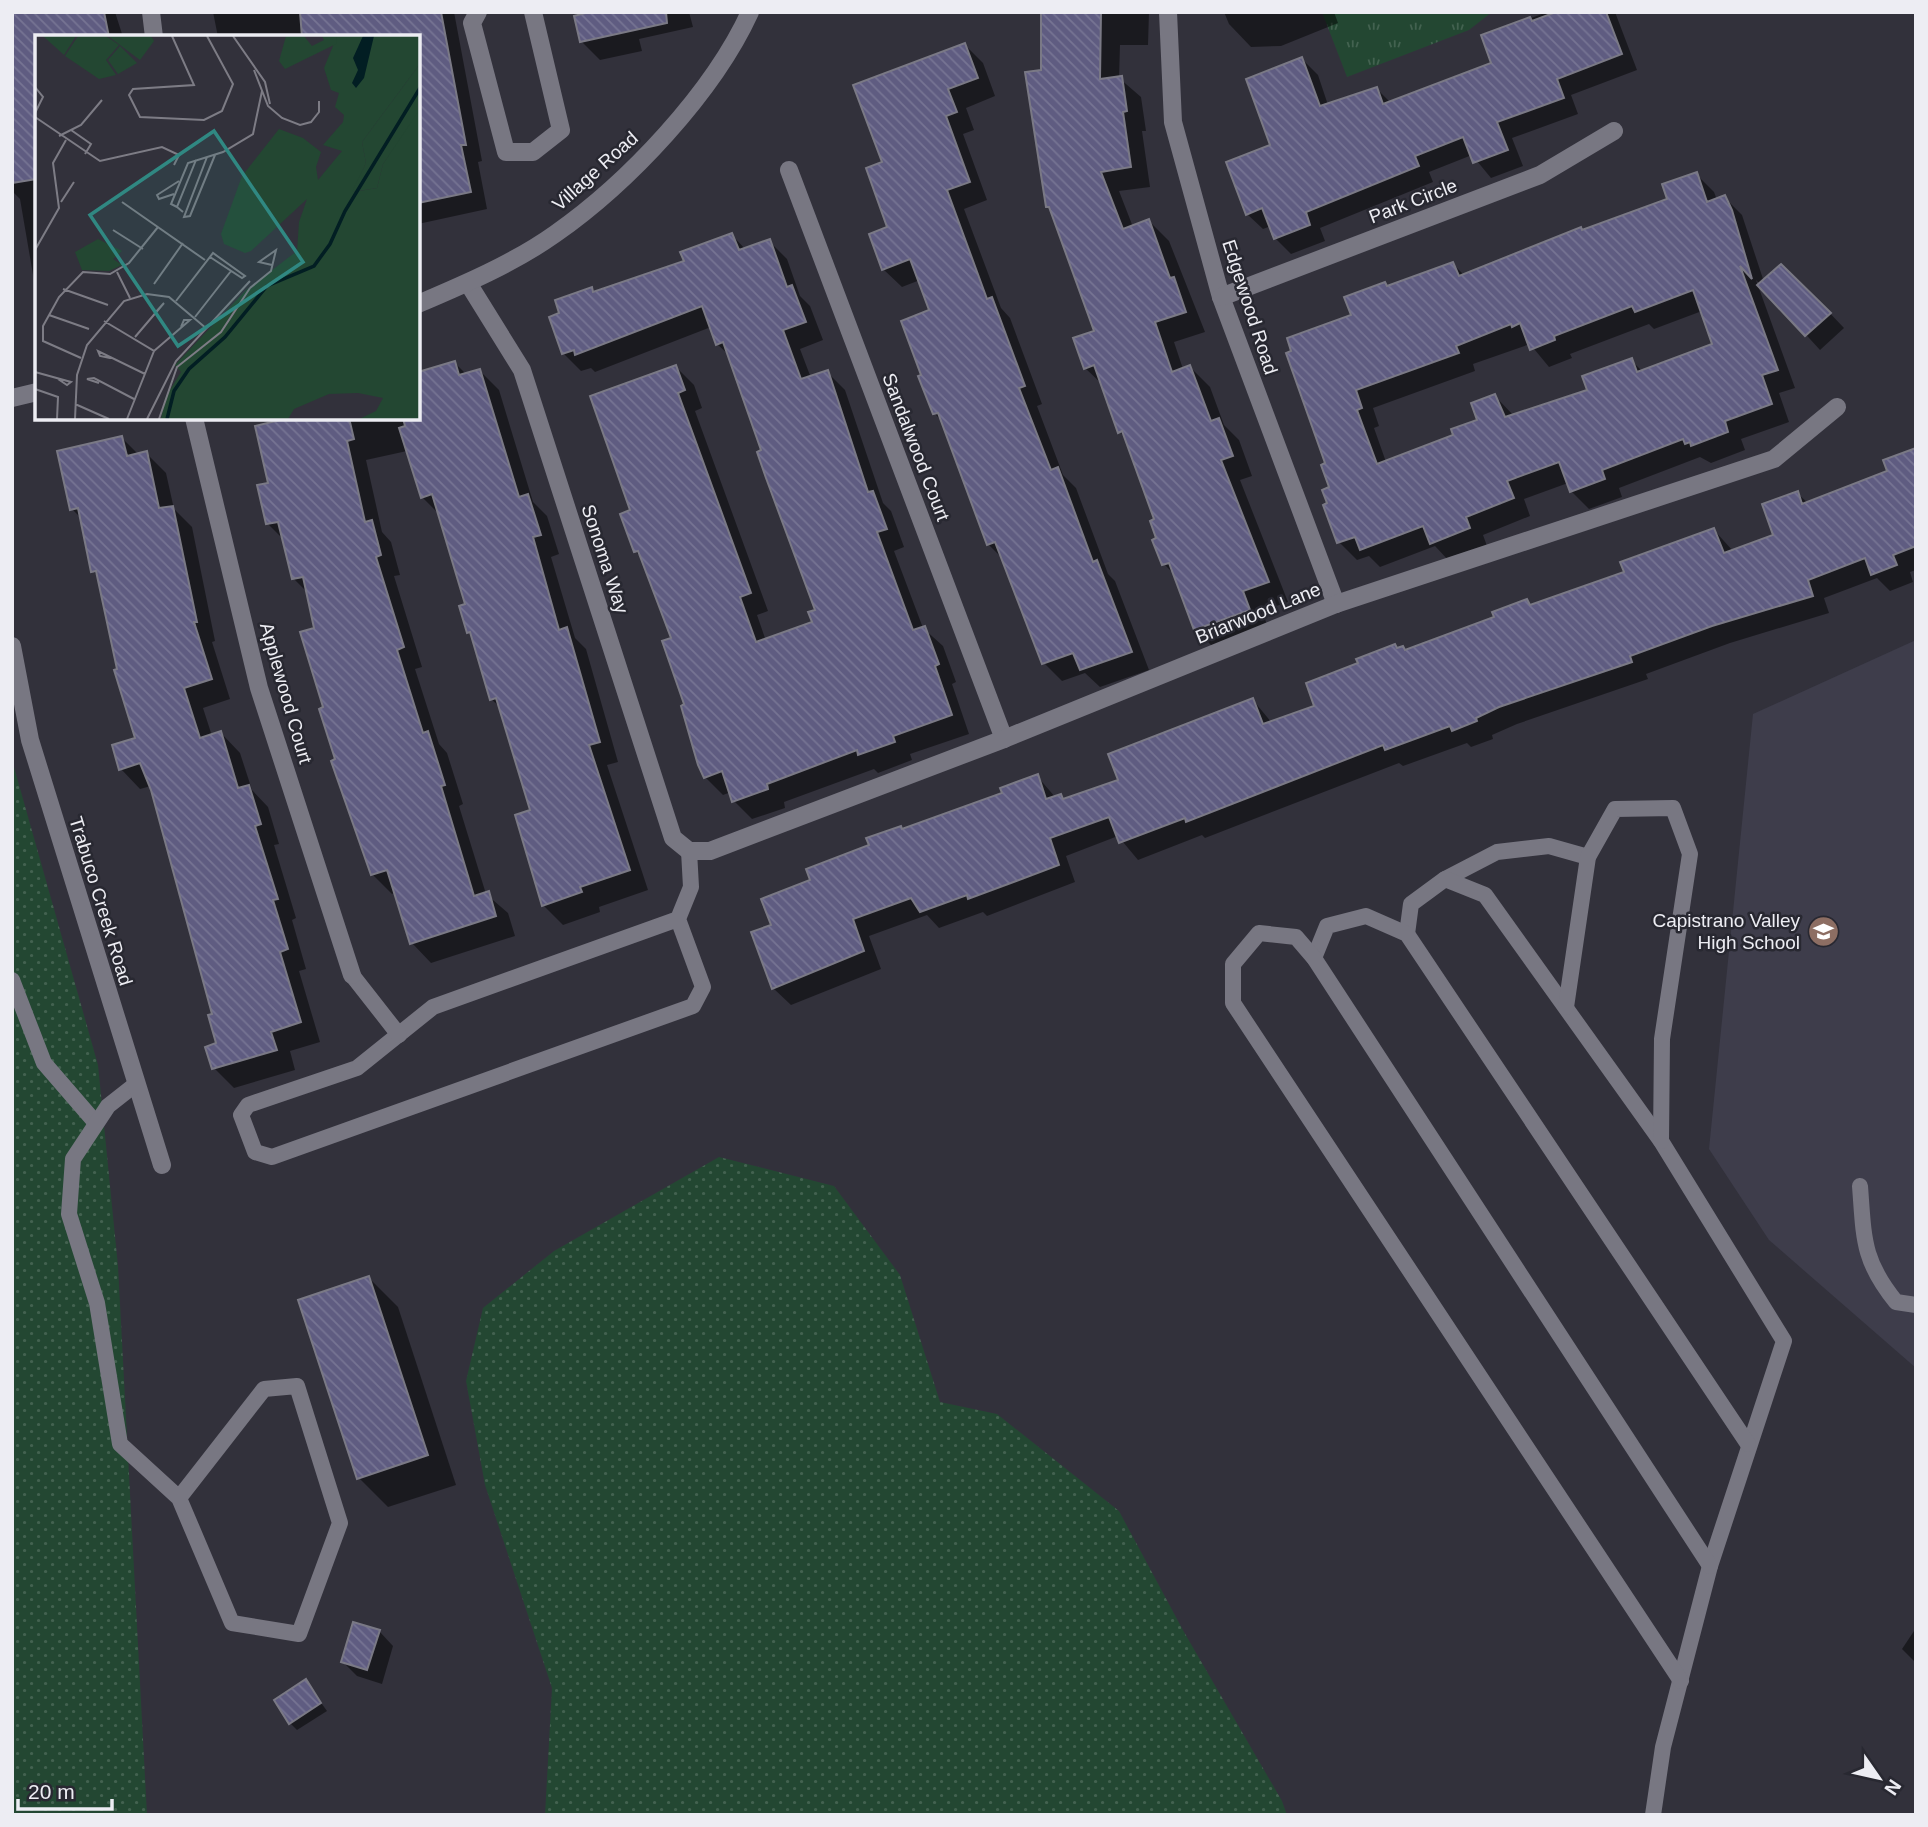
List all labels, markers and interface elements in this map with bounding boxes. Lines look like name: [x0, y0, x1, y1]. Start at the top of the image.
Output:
inset map: [35, 35, 420, 420]
street label: Village Road: [548, 127, 642, 215]
street label: Park Circle: [1366, 175, 1460, 227]
street label: Edgewood Road: [1218, 237, 1282, 377]
street label: Sandalwood Court: [878, 370, 954, 524]
street label: Sonoma Way: [578, 502, 633, 617]
street label: Briarwood Lane: [1192, 578, 1324, 648]
street label: Applewood Court: [256, 620, 316, 767]
street label: Trabuco Creek Road: [65, 814, 137, 988]
place label: Capistrano Valley High School: [1652, 910, 1800, 953]
school or university icon: Capistrano Valley High School: [1806, 914, 1840, 948]
north arrow: [1844, 1743, 1914, 1813]
scale bar: [18, 1768, 112, 1812]
text: N: [1880, 1776, 1905, 1799]
text: 20 m: [28, 1780, 75, 1803]

